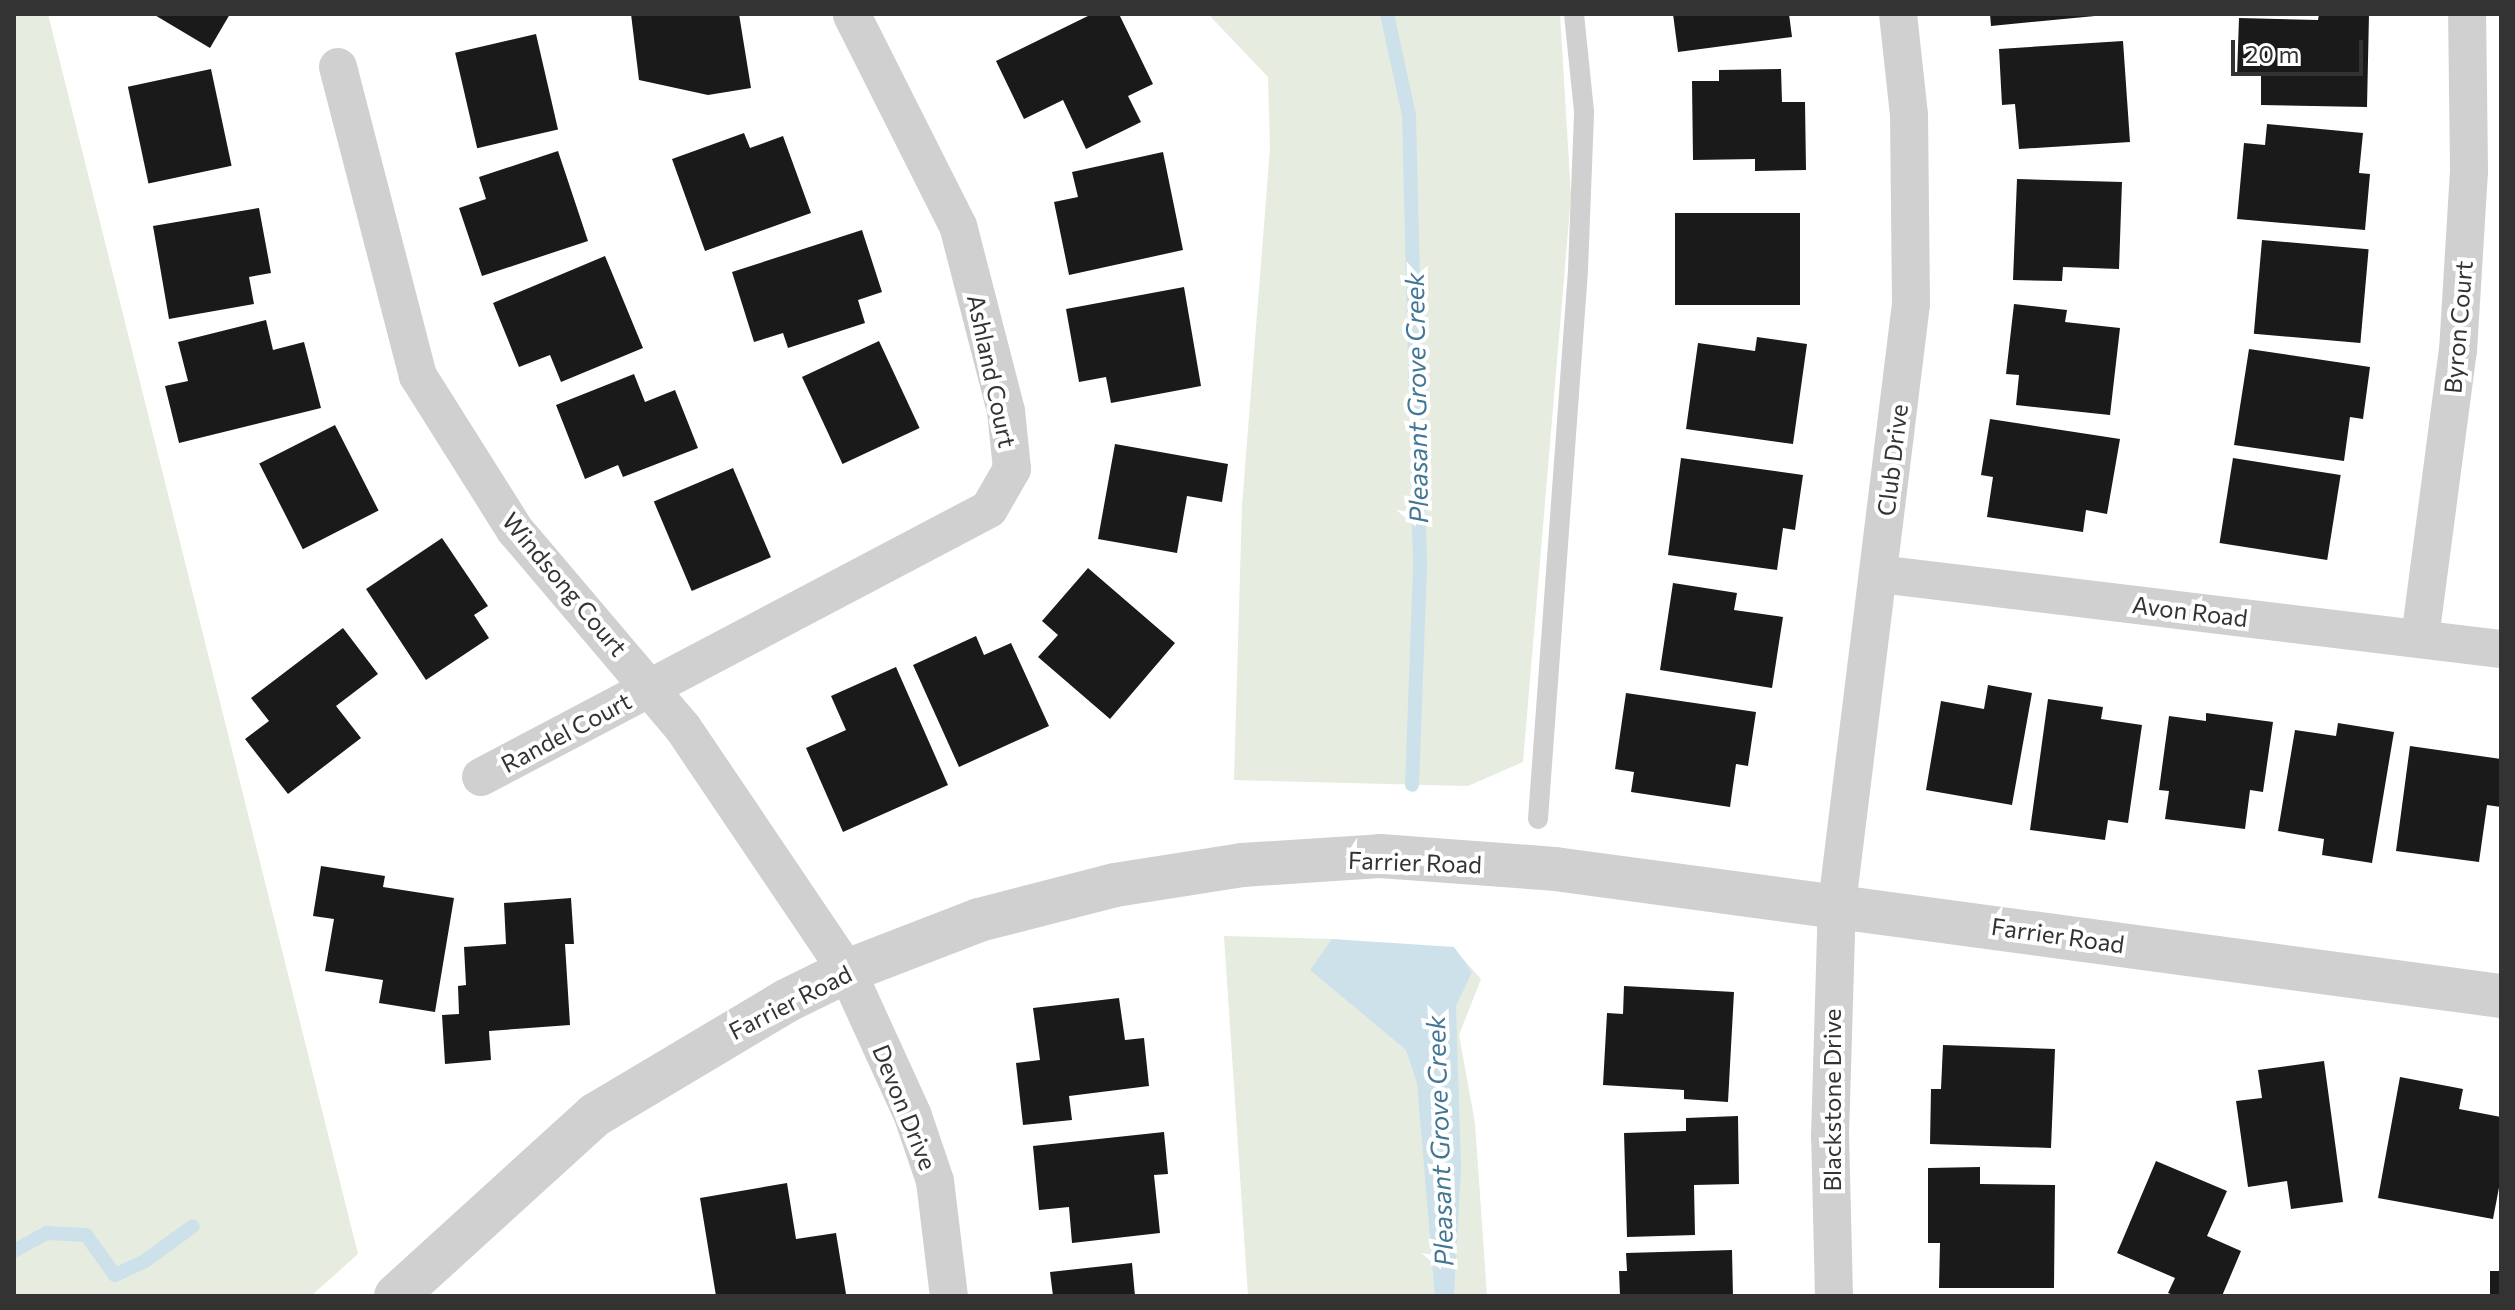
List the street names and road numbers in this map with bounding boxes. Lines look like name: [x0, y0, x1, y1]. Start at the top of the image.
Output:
street label: Byron Court: [2438, 259, 2478, 395]
street label: Ashland Court: [962, 292, 1022, 450]
street label: Club Drive: [1871, 402, 1913, 518]
street label: Windsong Court: [497, 506, 633, 662]
street label: Avon Road: [2131, 590, 2249, 632]
street label: Randel Court: [496, 686, 636, 778]
street label: Farrier Road: [1348, 845, 1482, 879]
street label: Farrier Road: [1990, 911, 2126, 959]
street label: Farrier Road: [724, 959, 856, 1045]
street label: Blackstone Drive: [1818, 1009, 1846, 1191]
street label: Devon Drive: [867, 1040, 943, 1174]

